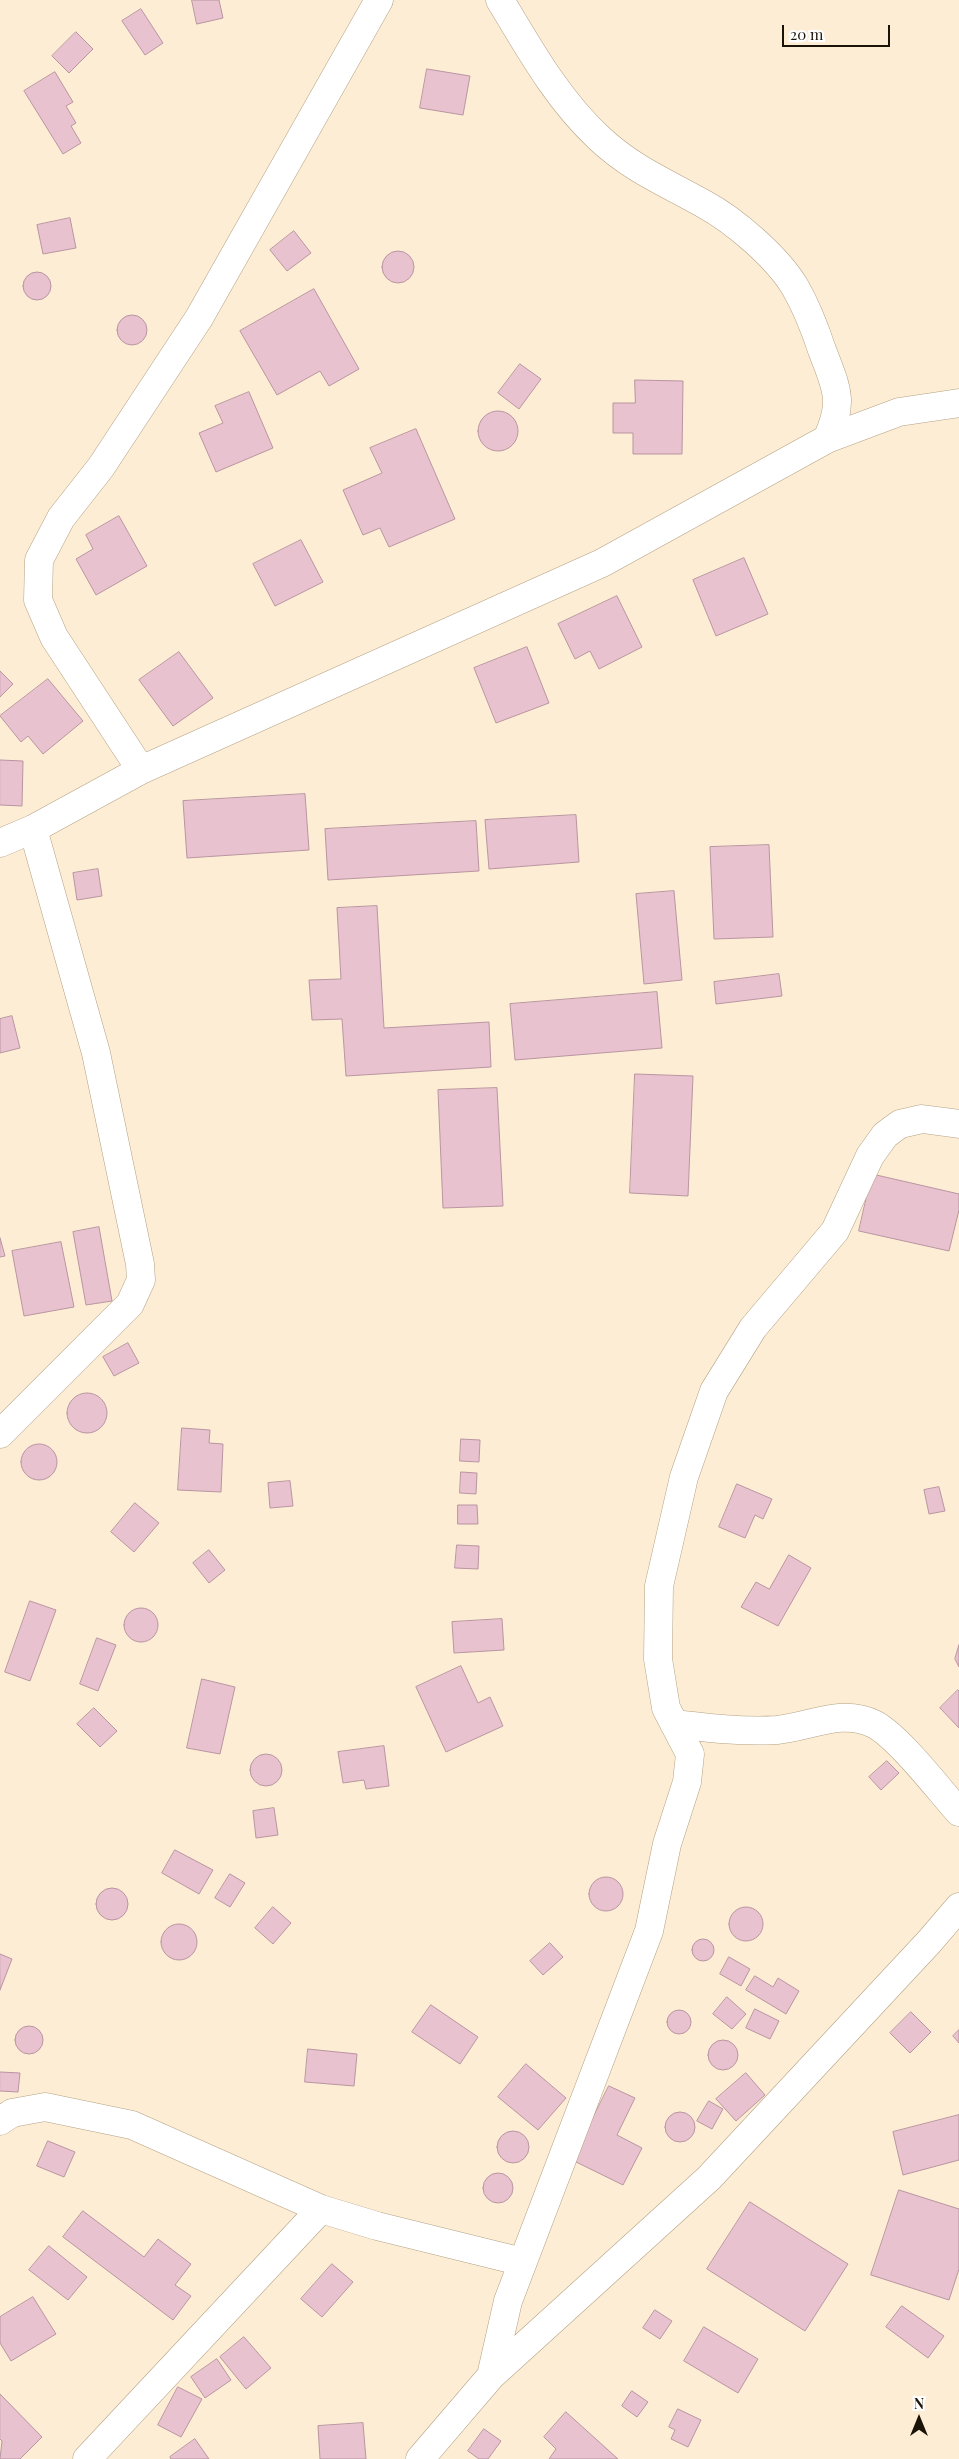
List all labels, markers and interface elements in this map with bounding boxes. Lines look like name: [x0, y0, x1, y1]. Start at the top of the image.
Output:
scale bar: [784, 15, 892, 47]
text: 20 m: [790, 24, 823, 44]
north arrow: [894, 2394, 944, 2444]
text: N: [914, 2394, 924, 2413]

